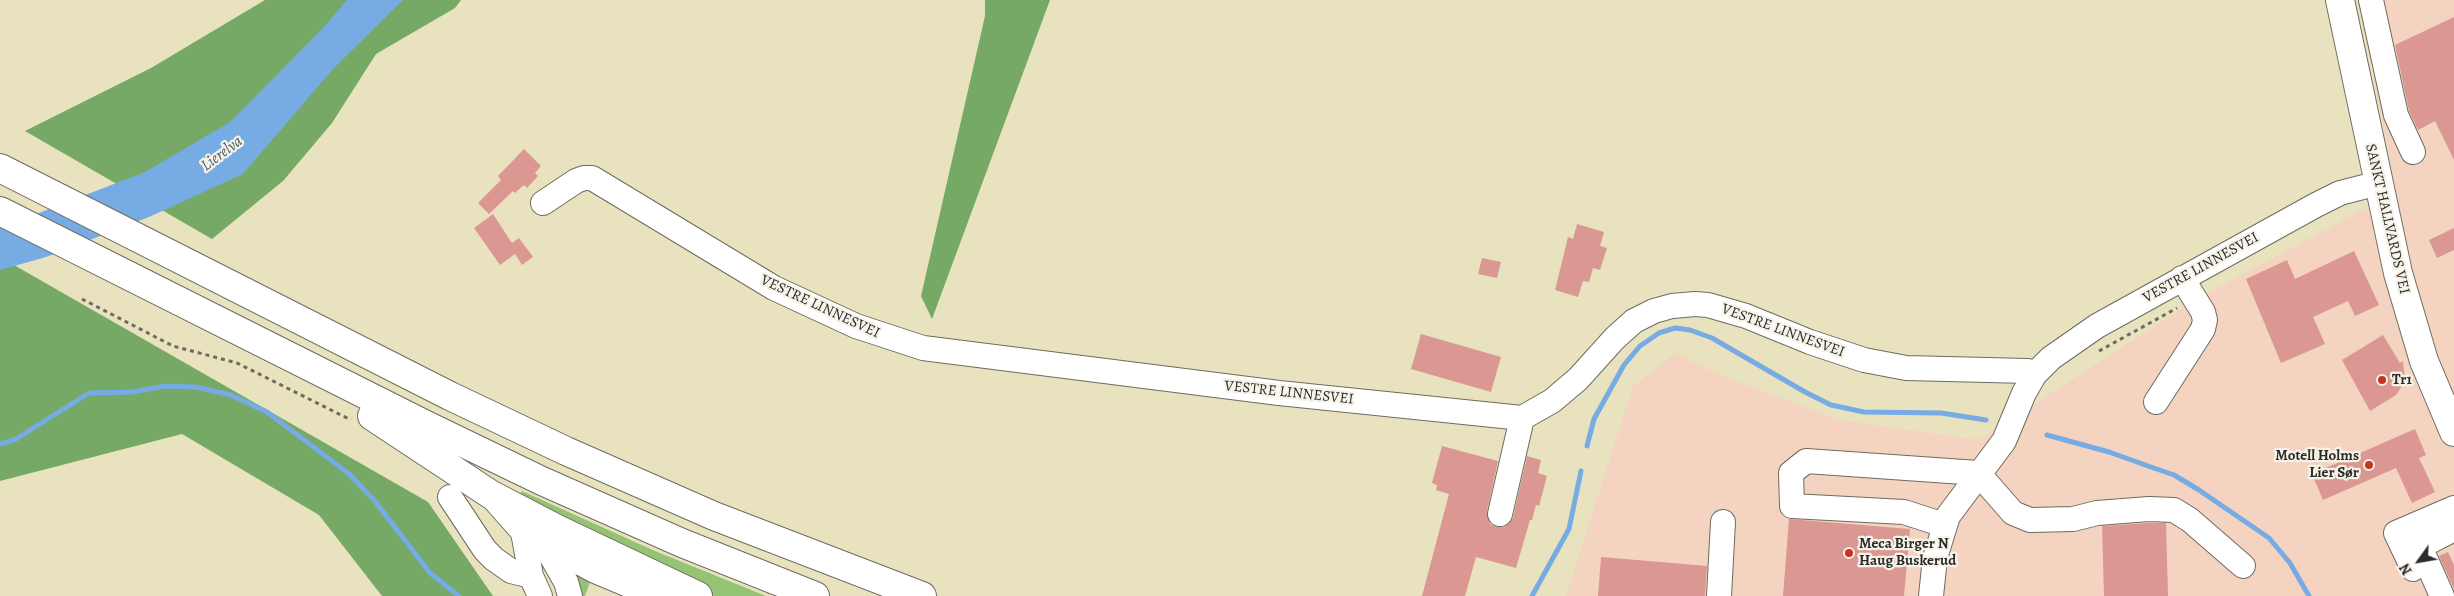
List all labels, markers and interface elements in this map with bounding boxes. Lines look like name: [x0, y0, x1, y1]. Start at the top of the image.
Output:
water label: Lierelva: [198, 132, 246, 176]
street label: SANKT HALLVARDS VEI: [2361, 142, 2413, 296]
street label: VESTRE LINNESVEI: [2140, 229, 2262, 307]
street label: VESTRE LINNESVEI: [757, 271, 883, 343]
street label: VESTRE LINNESVEI: [1719, 300, 1847, 362]
place label: Tr1: [2392, 371, 2412, 389]
marker: Tr1: [2376, 374, 2388, 386]
street label: VESTRE LINNESVEI: [1224, 377, 1354, 409]
place label: Motell Holms Lier Sør: [2275, 447, 2359, 482]
marker: Motell Holms Lier Sør: [2363, 459, 2375, 471]
place label: Meca Birger N Haug Buskerud: [1859, 535, 1956, 570]
north arrow: [2394, 536, 2444, 586]
marker: Meca Birger N Haug Buskerud: [1843, 547, 1855, 559]
text: N: [2395, 560, 2417, 579]

